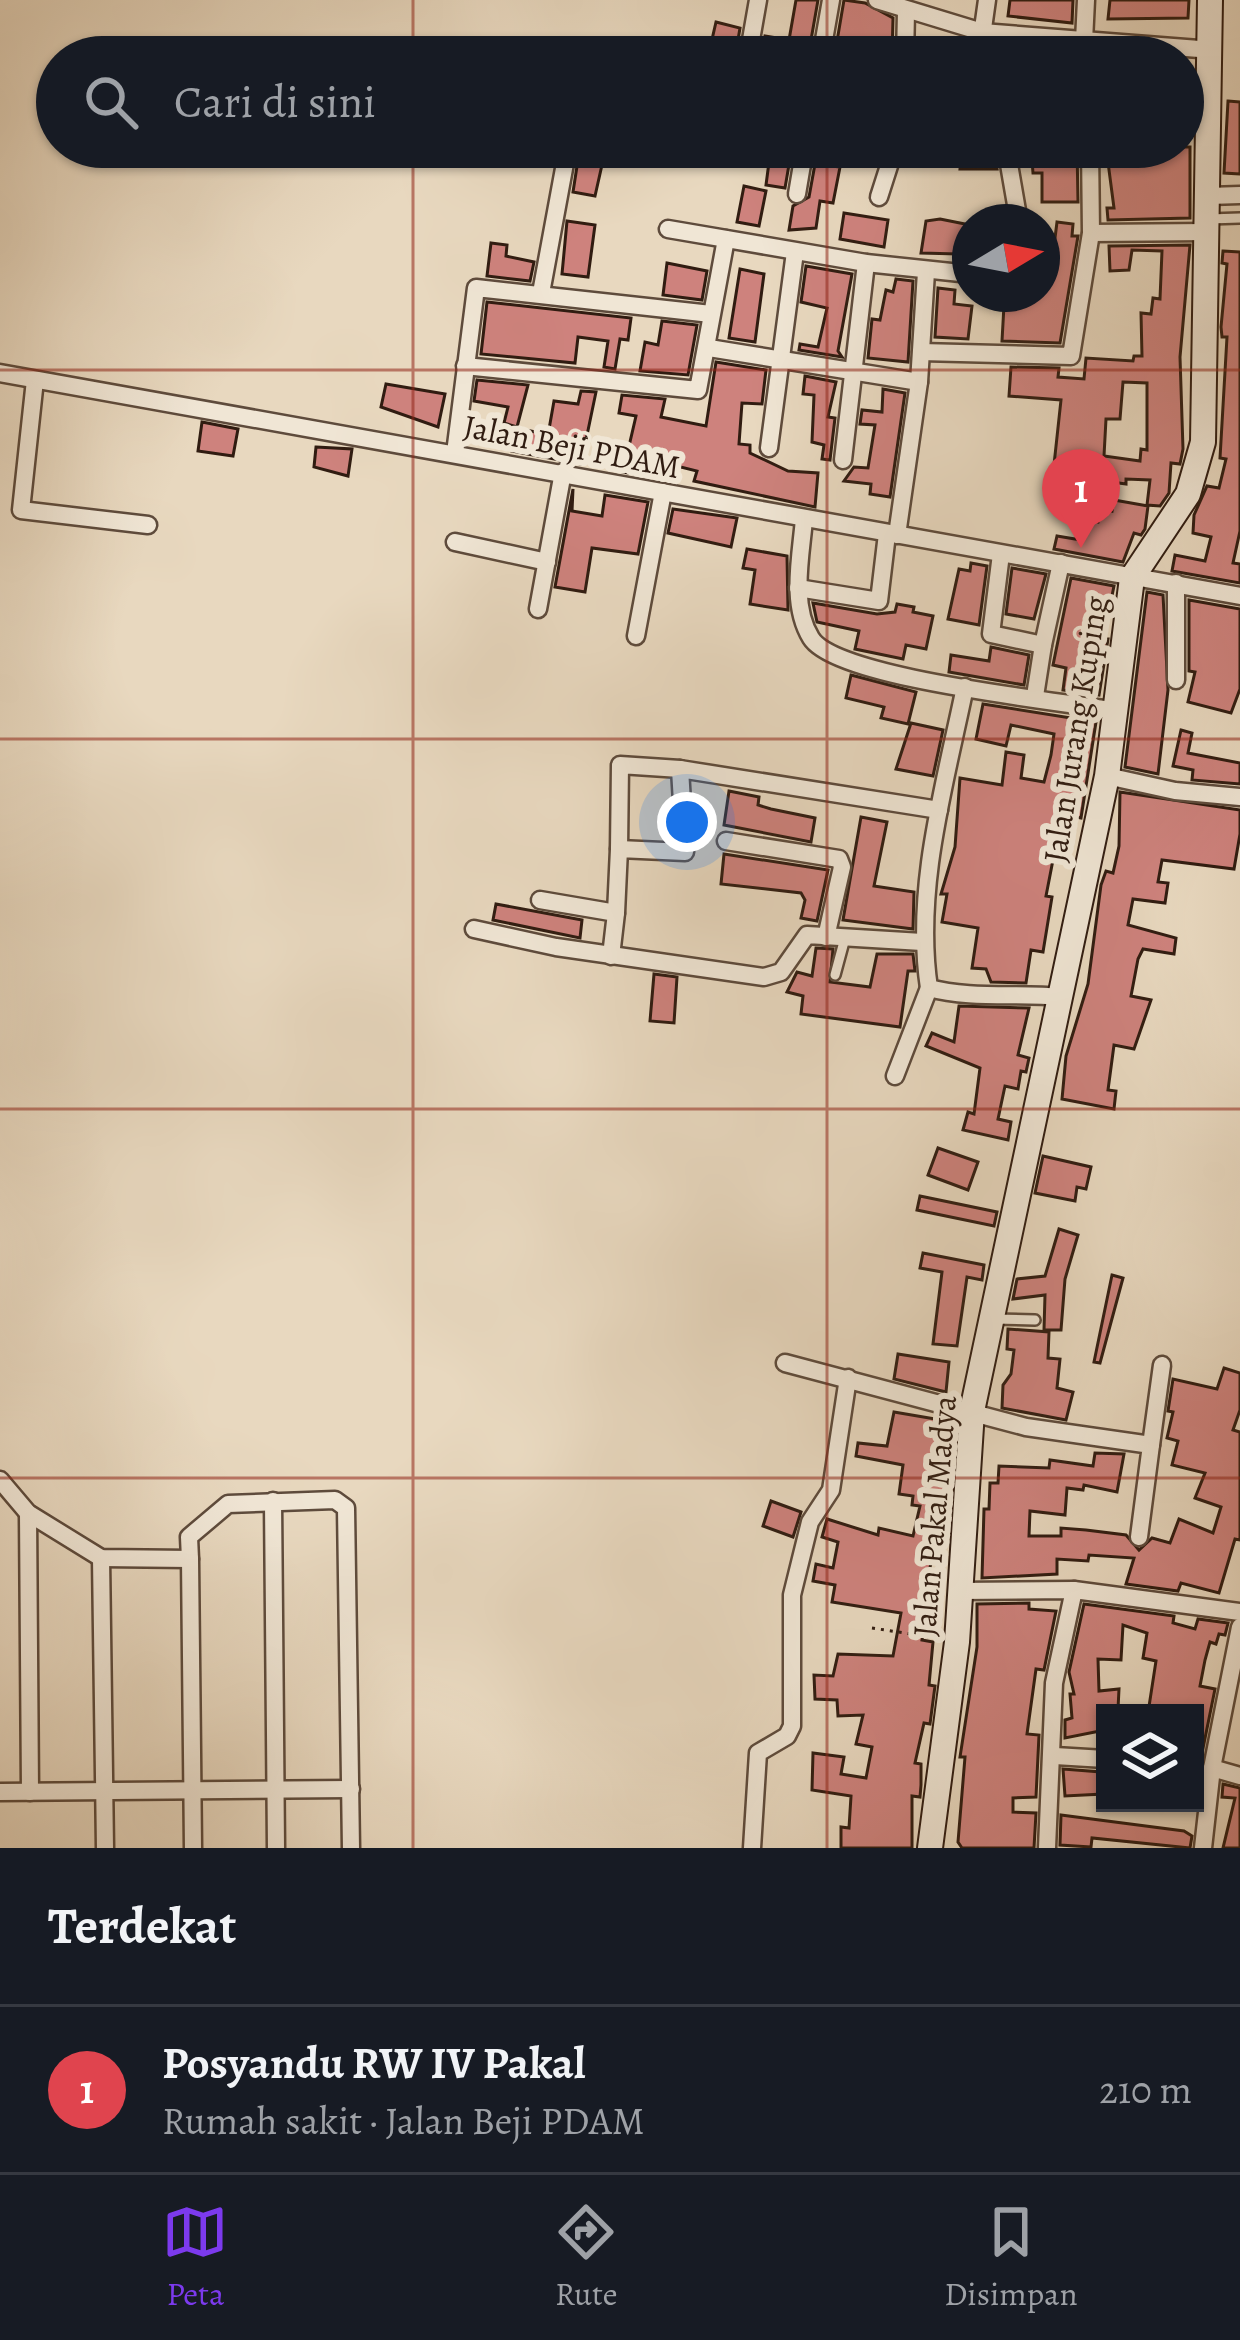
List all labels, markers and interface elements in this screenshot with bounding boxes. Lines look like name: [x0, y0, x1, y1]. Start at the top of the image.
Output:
search box: [36, 36, 1204, 168]
icon: search: [78, 69, 144, 135]
text: Cari di sini: [174, 71, 376, 133]
north arrow: [952, 204, 1060, 312]
street label: Jalan Beji PDAM: [460, 403, 684, 489]
pin: 1: [1042, 449, 1120, 548]
street label: Jalan Jurang Kuping: [1032, 592, 1118, 865]
your location: [657, 792, 717, 852]
street label: Jalan Pakal Madya: [901, 1393, 967, 1639]
map controls: [1096, 1704, 1204, 1812]
button: layers: [1096, 1704, 1204, 1812]
text: Terdekat: [48, 1891, 236, 1961]
text: Posyandu RW IV Pakal: [162, 2032, 586, 2094]
text: 1: [80, 2063, 94, 2116]
text: 210 m: [1099, 2063, 1192, 2116]
text: Rumah sakit · Jalan Beji PDAM: [162, 2094, 645, 2147]
tab: Peta: [162, 2199, 228, 2316]
tab: Rute: [553, 2199, 619, 2316]
tab: Disimpan: [944, 2199, 1078, 2316]

